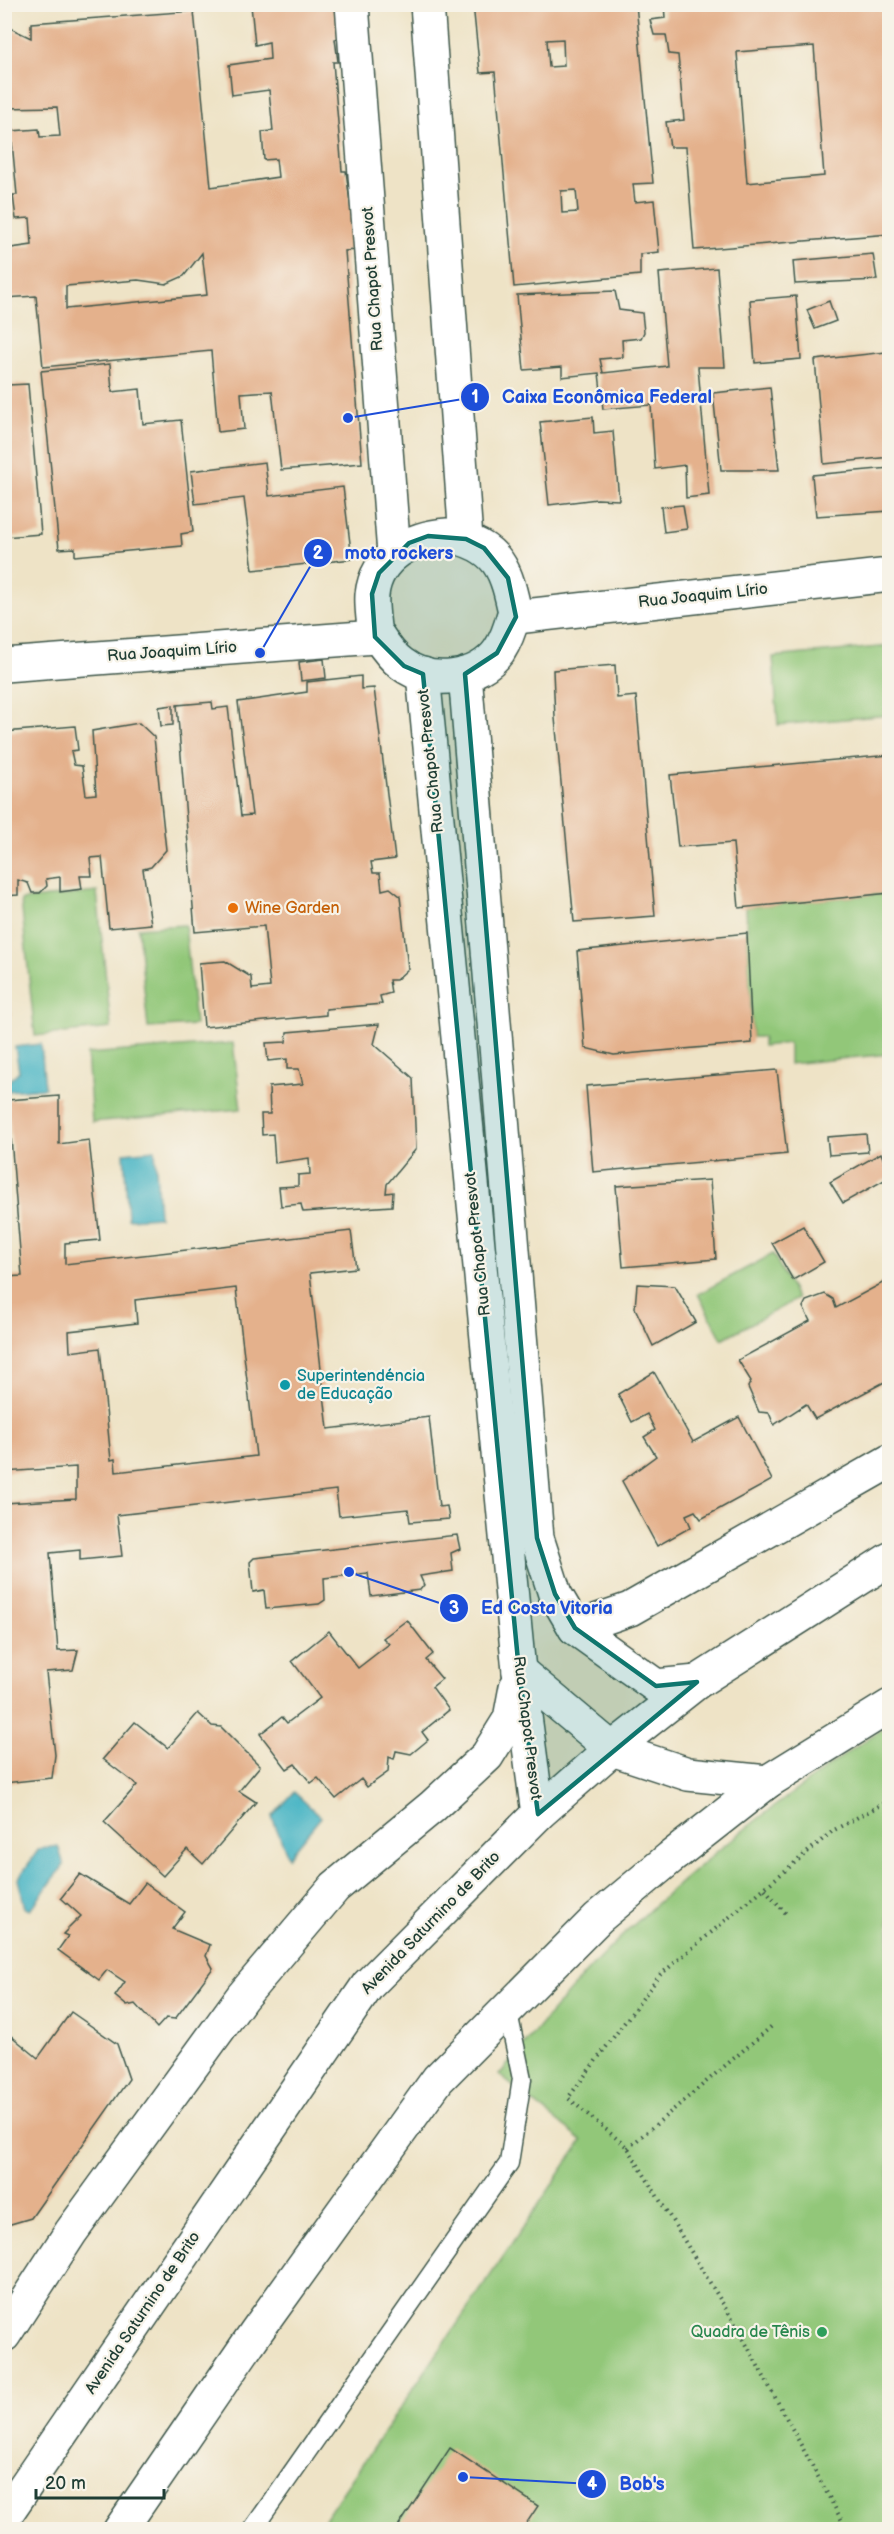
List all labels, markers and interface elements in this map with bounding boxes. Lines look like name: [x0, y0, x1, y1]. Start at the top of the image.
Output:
street label: Rua Chapot Presvot: [358, 206, 388, 352]
callout: Caixa Econômica Federal: [460, 379, 724, 415]
text: 1: [471, 387, 479, 408]
text: Caixa Econômica Federal: [502, 387, 712, 408]
callout: moto rockers: [303, 535, 466, 571]
text: 2: [313, 543, 324, 564]
text: moto rockers: [345, 543, 454, 564]
street label: Rua Joaquim Lírio: [637, 580, 769, 612]
street label: Rua Joaquim Lírio: [106, 638, 238, 666]
street label: Rua Chapot Presvot: [414, 688, 448, 834]
place label: Wine Garden: [245, 899, 340, 918]
marker: Wine Garden: [226, 901, 240, 915]
street label: Rua Chapot Presvot: [461, 1171, 495, 1317]
place label: Superintendéncia de Educação: [297, 1367, 425, 1404]
marker: Superintendéncia de Educação: [278, 1378, 292, 1392]
callout: Ed Costa Vitoria: [439, 1590, 626, 1626]
text: 3: [449, 1598, 459, 1619]
text: Ed Costa Vitoria: [481, 1598, 613, 1619]
street label: Rua Chapot Presvot: [509, 1655, 545, 1801]
street label: Avenida Saturnino de Brito: [358, 1847, 504, 1999]
street label: Avenida Saturnino de Brito: [82, 2228, 204, 2398]
place label: Quadra de Tênis: [691, 2323, 810, 2342]
marker: Quadra de Tênis: [815, 2325, 829, 2339]
scale bar: [36, 2462, 164, 2500]
callout: Bob's: [577, 2466, 676, 2502]
text: 20 m: [45, 2473, 86, 2494]
text: 4: [587, 2474, 598, 2495]
text: Bob's: [619, 2474, 665, 2495]

